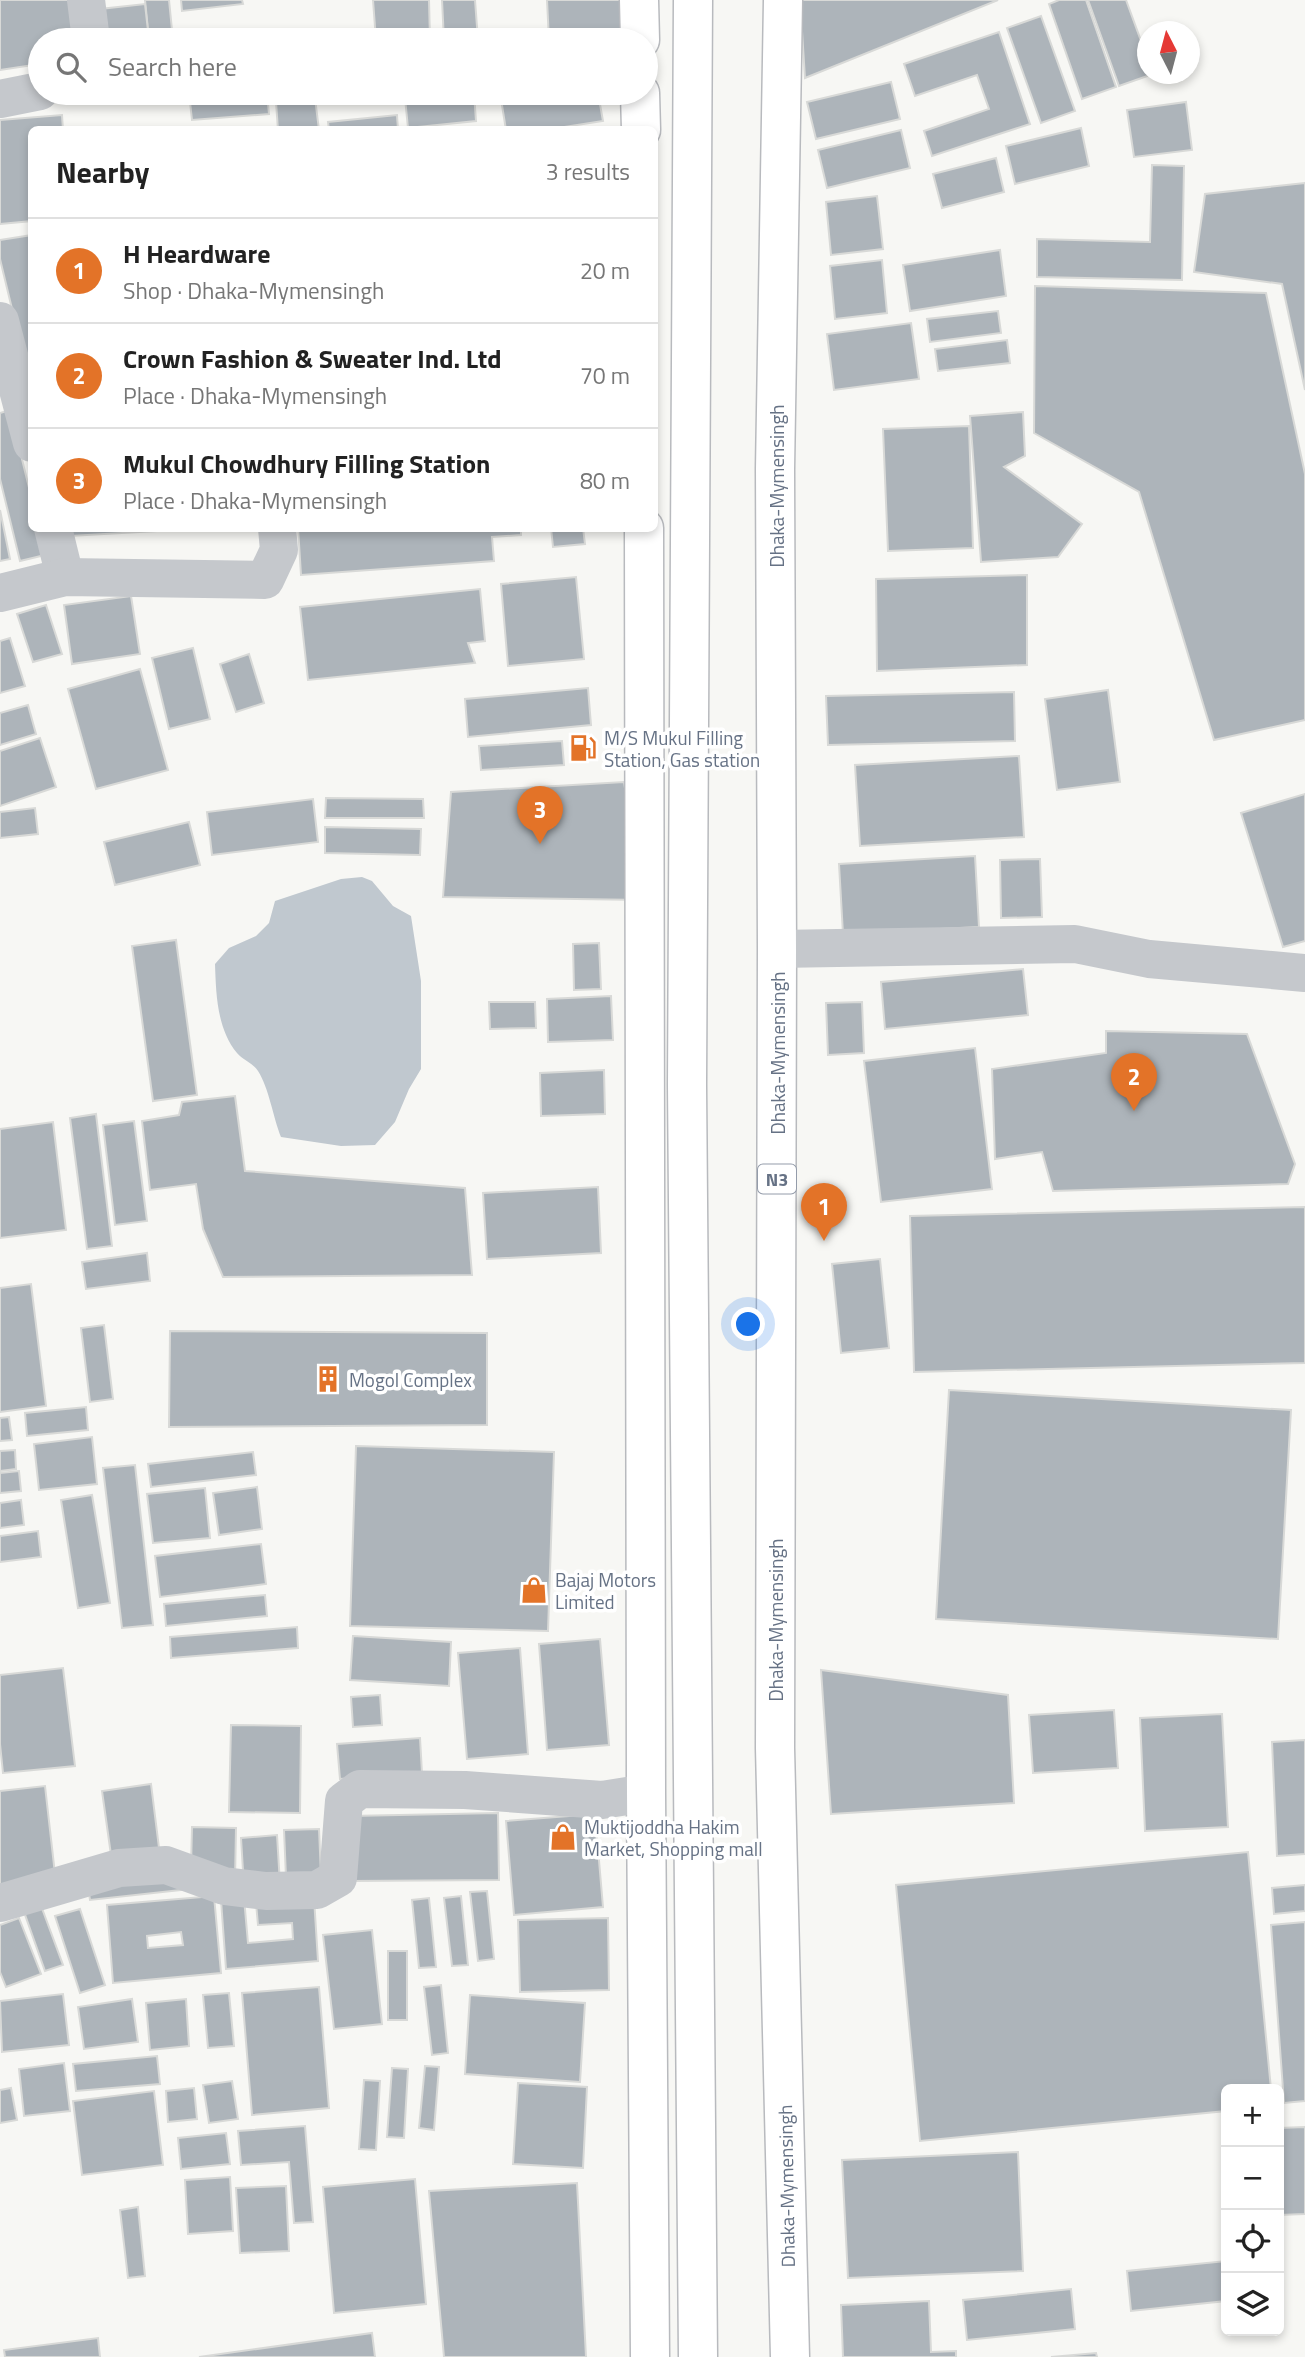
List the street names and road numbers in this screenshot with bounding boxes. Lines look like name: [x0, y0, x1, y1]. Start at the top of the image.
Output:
street label: Dhaka-Mymensingh: [762, 405, 791, 567]
street label: Dhaka-Mymensingh: [763, 972, 792, 1134]
road number: N3: [758, 1164, 796, 1194]
street label: Dhaka-Mymensingh: [761, 1539, 790, 1701]
street label: Dhaka-Mymensingh: [770, 2104, 802, 2268]

